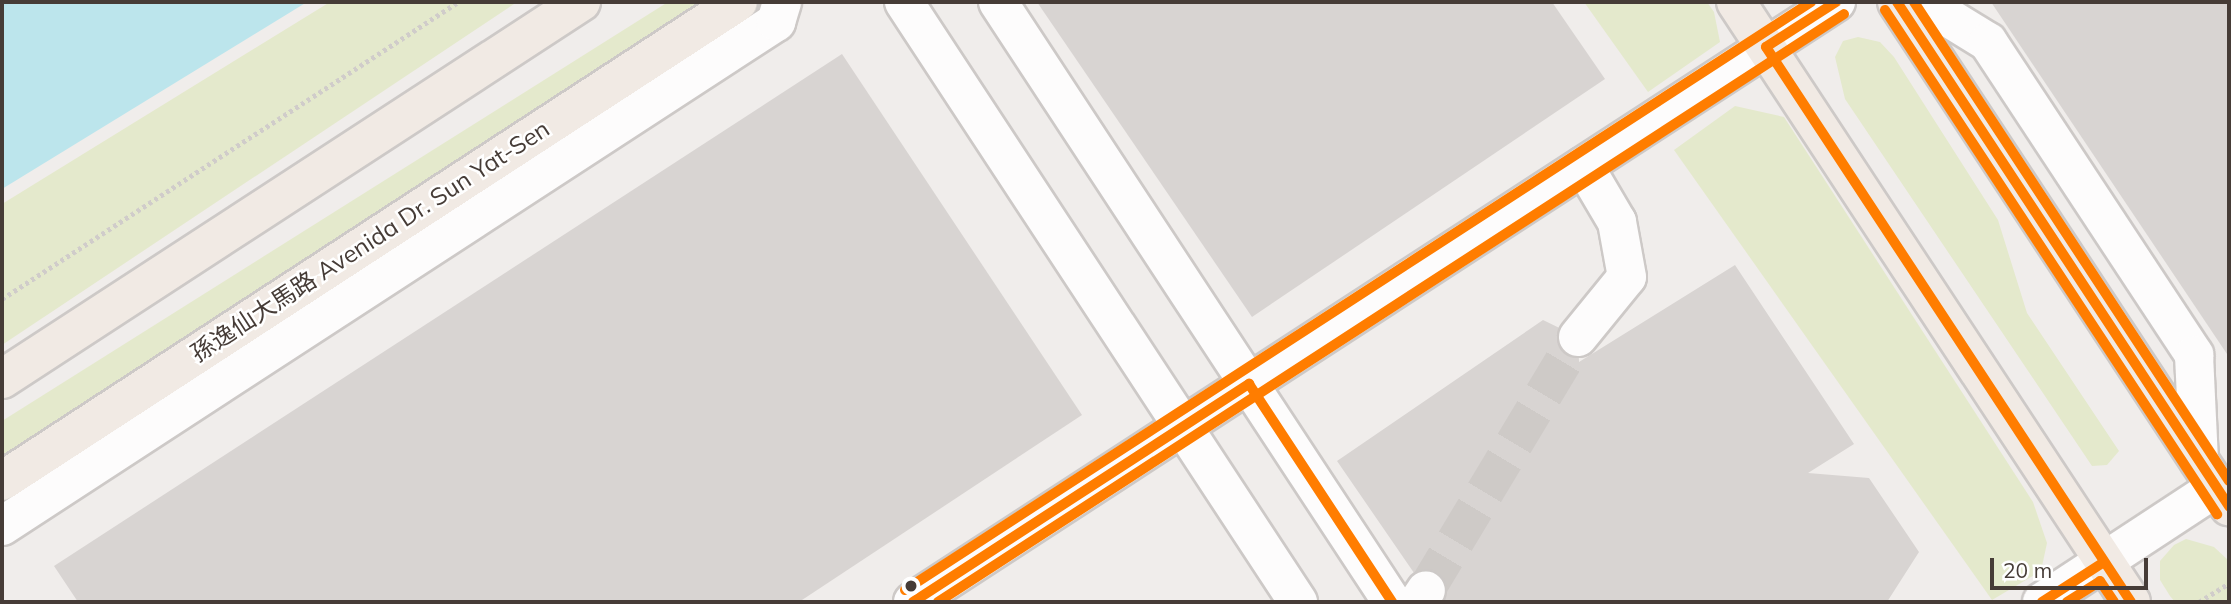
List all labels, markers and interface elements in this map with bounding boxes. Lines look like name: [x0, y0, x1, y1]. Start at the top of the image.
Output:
street label: 孫逸仙大馬路 Avenida Dr. Sun Yat-Sen: [185, 114, 555, 368]
scale bar: [1993, 544, 2150, 588]
text: 20 m: [2003, 557, 2052, 583]
unlabelled marker: [904, 579, 918, 593]

